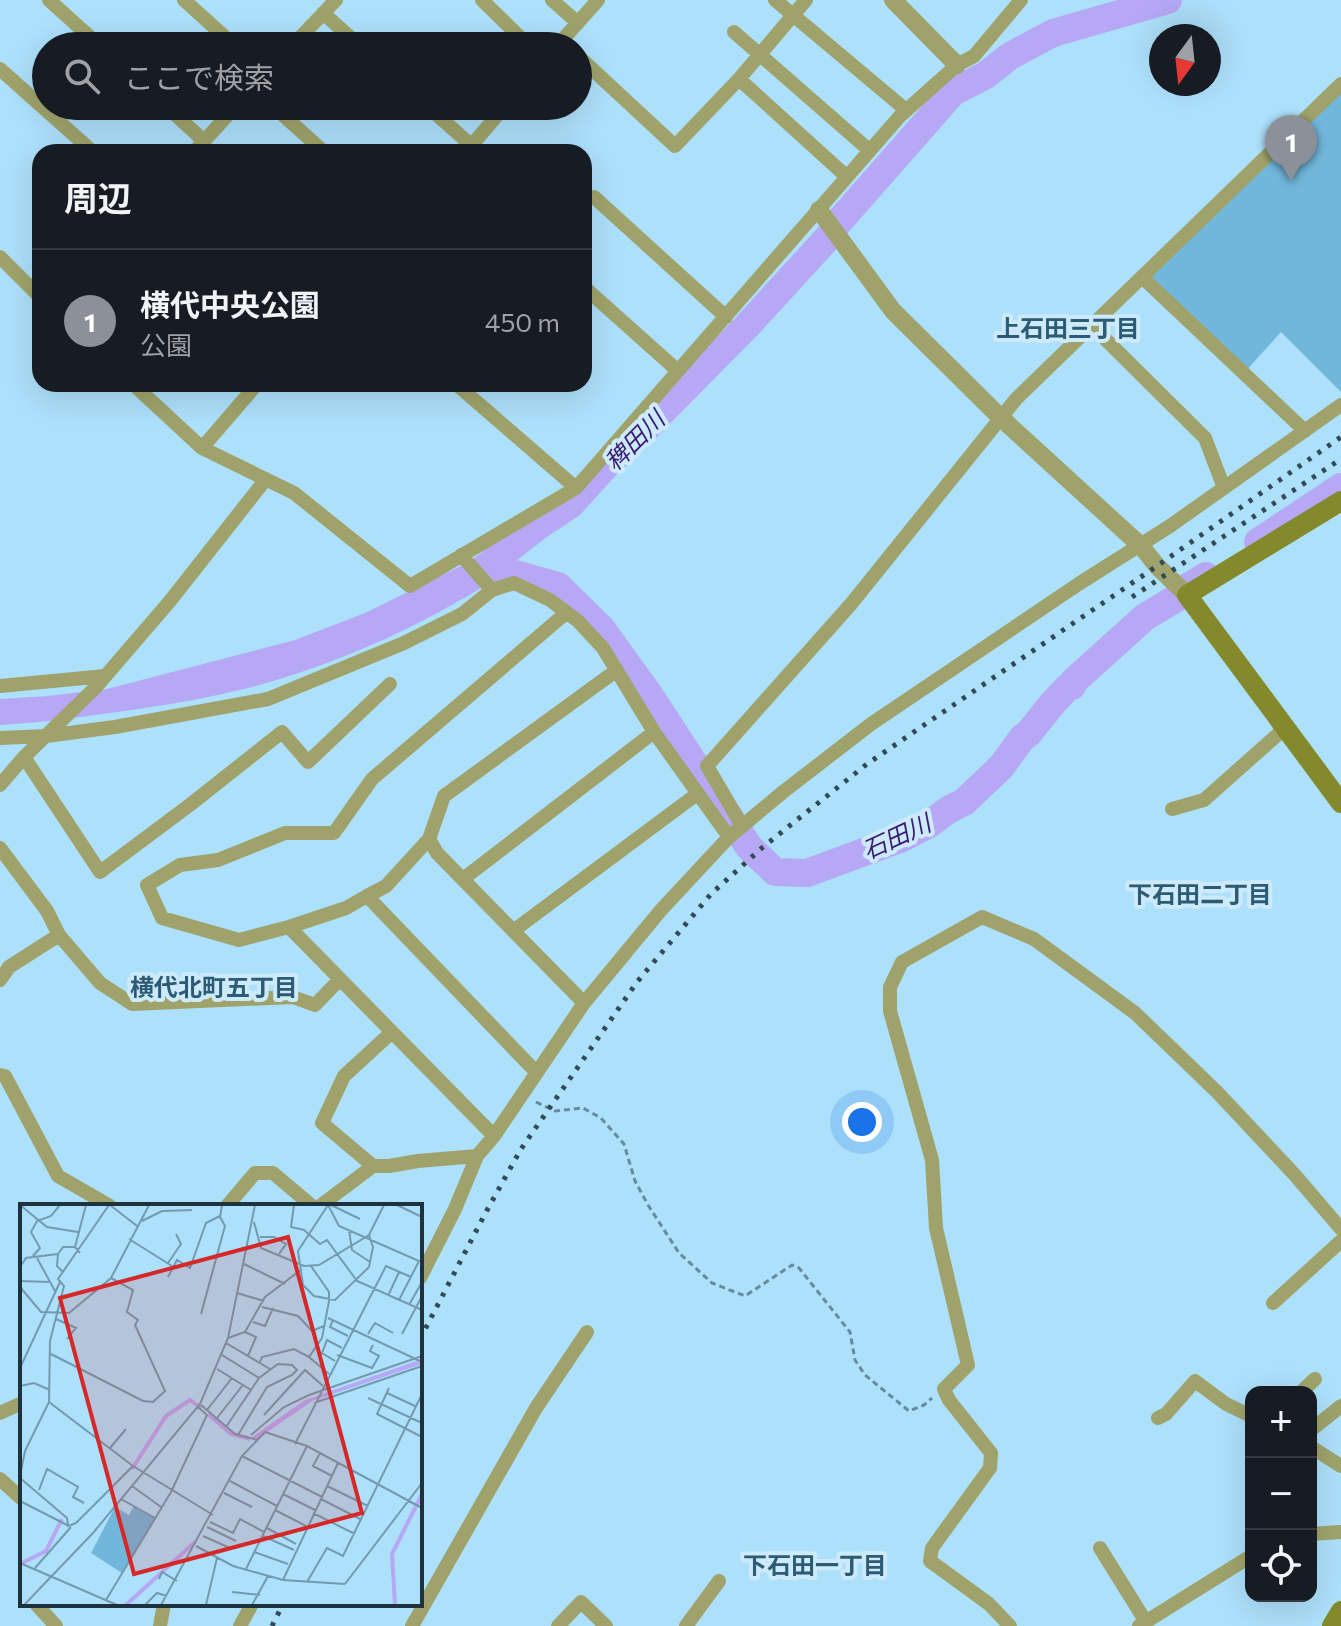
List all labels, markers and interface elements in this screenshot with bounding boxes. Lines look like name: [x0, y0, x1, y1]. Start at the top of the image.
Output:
north arrow: [1149, 24, 1221, 96]
search box: [32, 32, 592, 120]
icon: search: [60, 54, 104, 98]
text: ここで検索: [124, 58, 274, 95]
pin: 1: [1265, 115, 1317, 181]
text: 周辺: [64, 176, 132, 218]
text: 横代中央公園: [140, 285, 320, 322]
text: 1: [84, 306, 96, 337]
text: 450 m: [485, 306, 560, 337]
district label: 上石田三丁目: [996, 313, 1140, 342]
text: 公園: [140, 329, 192, 360]
water label: 稗田川: [598, 402, 672, 476]
water label: 石田川: [857, 806, 937, 864]
district label: 下石田二丁目: [1128, 879, 1272, 908]
district label: 横代北町五丁目: [130, 972, 298, 1001]
your location: [842, 1102, 882, 1142]
inset map: [20, 1204, 422, 1606]
map controls: [1245, 1386, 1317, 1602]
button: +: [1245, 1386, 1317, 1458]
button: −: [1245, 1458, 1317, 1530]
button: locate: [1245, 1530, 1317, 1602]
district label: 下石田一丁目: [743, 1550, 887, 1579]

